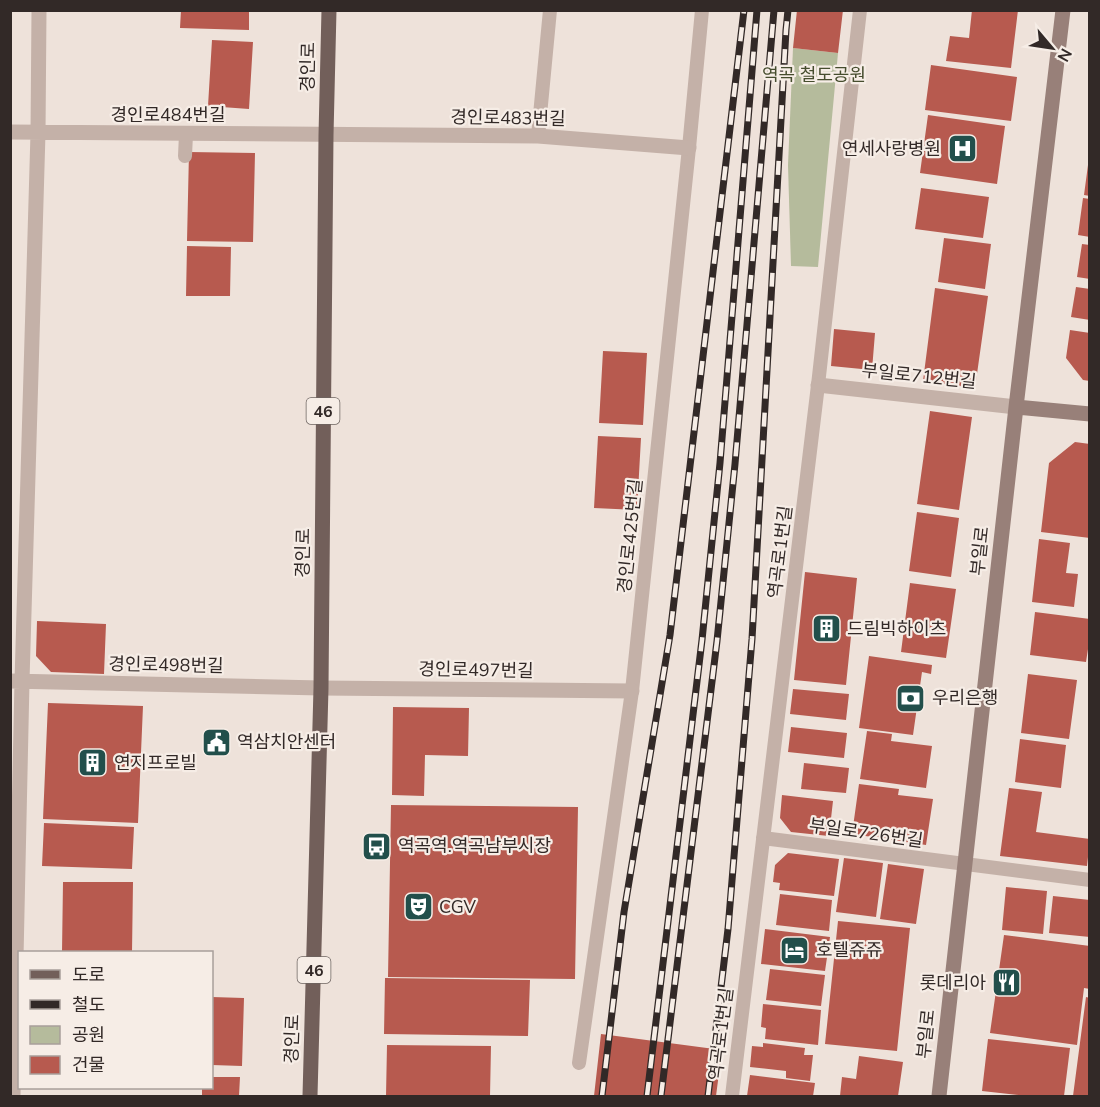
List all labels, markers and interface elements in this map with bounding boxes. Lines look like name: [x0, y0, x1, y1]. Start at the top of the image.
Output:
north arrow: [1022, 18, 1082, 78]
street label: 경인로: [296, 42, 320, 92]
text: N: [1052, 44, 1077, 65]
park label: 역곡 철도공원: [762, 63, 866, 87]
street label: 경인로484번길: [110, 103, 226, 127]
street label: 경인로483번길: [450, 105, 566, 131]
hospital icon: 연세사랑병원: [946, 133, 978, 165]
place label: 연세사랑병원: [842, 137, 941, 161]
street label: 부일로712번길: [860, 358, 978, 394]
road number: 46: [306, 398, 340, 424]
street label: 경인로425번길: [612, 477, 648, 595]
street label: 역곡로1번길: [762, 504, 798, 600]
street label: 부일로: [965, 525, 995, 577]
street label: 경인로: [291, 528, 315, 578]
building icon: 드림빅하이츠: [810, 613, 842, 645]
place label: 드림빅하이츠: [847, 617, 946, 641]
street label: 경인로498번길: [108, 652, 224, 678]
street label: 경인로497번길: [418, 657, 534, 683]
bank icon: 우리은행: [895, 682, 927, 714]
place label: 우리은행: [932, 686, 998, 710]
public building icon: 역삼치안센터: [200, 726, 232, 758]
place label: 역삼치안센터: [237, 730, 336, 754]
building icon: 연지프로빌: [77, 747, 109, 779]
place label: 연지프로빌: [114, 751, 197, 775]
street label: 부일로726번길: [807, 813, 925, 853]
bus stop icon: 역곡역.역곡남부시장: [361, 830, 393, 862]
place label: 역곡역.역곡남부시장: [398, 834, 551, 858]
theatre icon: CGV: [402, 891, 434, 923]
place label: CGV: [439, 895, 477, 919]
hotel icon: 호텔쥬쥬: [779, 934, 811, 966]
place label: 호텔쥬쥬: [816, 938, 882, 962]
legend: [18, 951, 213, 1089]
road number: 46: [298, 957, 330, 983]
text: 도로: [72, 963, 105, 987]
restaurant icon: 롯데리아: [991, 967, 1023, 999]
place label: 롯데리아: [920, 971, 986, 995]
street label: 역곡로1번길: [703, 986, 739, 1082]
text: 철도: [72, 993, 105, 1017]
street label: 부일로: [911, 1008, 941, 1060]
street label: 경인로: [279, 1014, 305, 1064]
text: 공원: [72, 1023, 105, 1047]
text: 건물: [72, 1053, 105, 1077]

